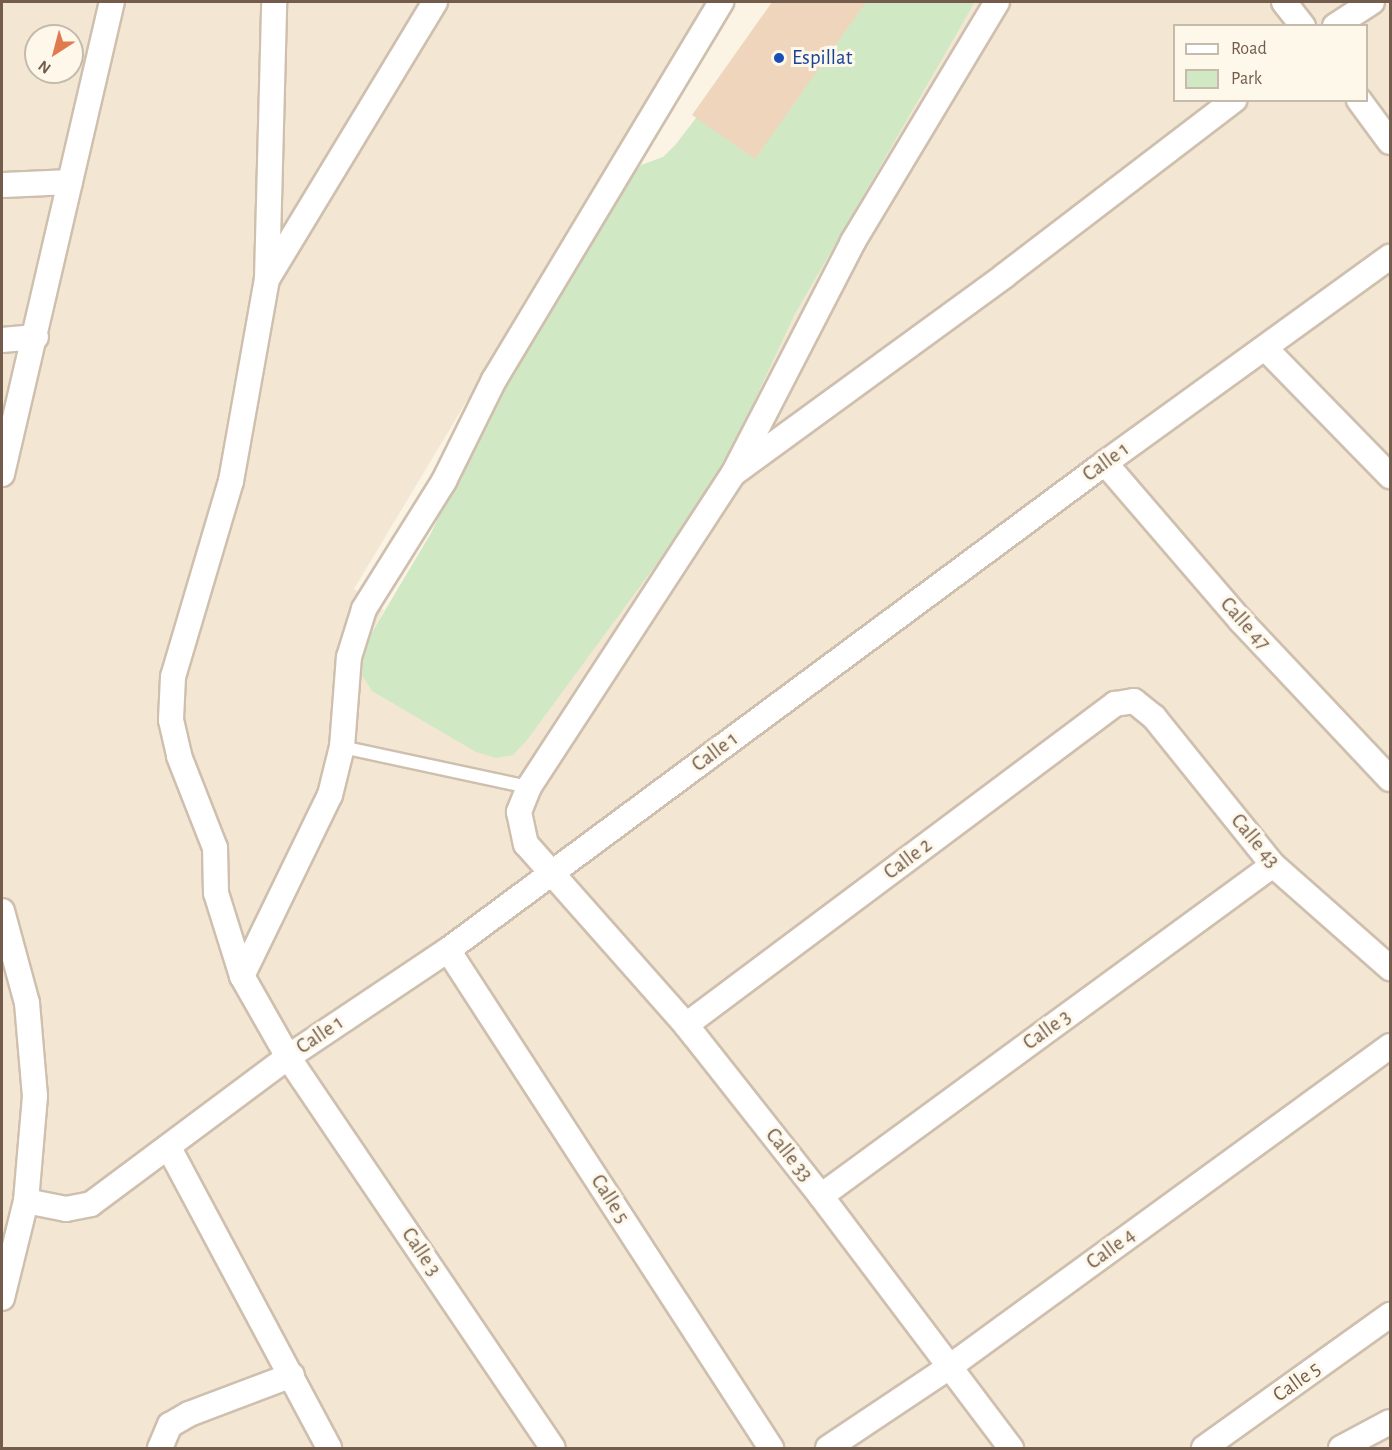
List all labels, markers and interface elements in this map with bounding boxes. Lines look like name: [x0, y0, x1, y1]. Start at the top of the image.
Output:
north arrow: [24, 24, 84, 84]
legend: [1173, 24, 1368, 102]
text: Road: [1231, 40, 1267, 58]
place label: Espillat: [792, 45, 852, 71]
marker: Espillat: [770, 49, 788, 67]
text: N: [35, 57, 54, 77]
text: Park: [1231, 70, 1262, 88]
street label: Calle 1: [1078, 437, 1134, 487]
street label: Calle 47: [1215, 592, 1275, 656]
street label: Calle 1: [687, 726, 743, 778]
street label: Calle 43: [1225, 809, 1285, 873]
street label: Calle 2: [879, 833, 937, 885]
street label: Calle 3: [1018, 1004, 1076, 1056]
street label: Calle 1: [292, 1010, 348, 1060]
street label: Calle 33: [760, 1123, 818, 1187]
street label: Calle 5: [585, 1170, 635, 1228]
street label: Calle 3: [396, 1223, 446, 1281]
street label: Calle 4: [1082, 1223, 1140, 1275]
street label: Calle 5: [1268, 1356, 1326, 1408]

